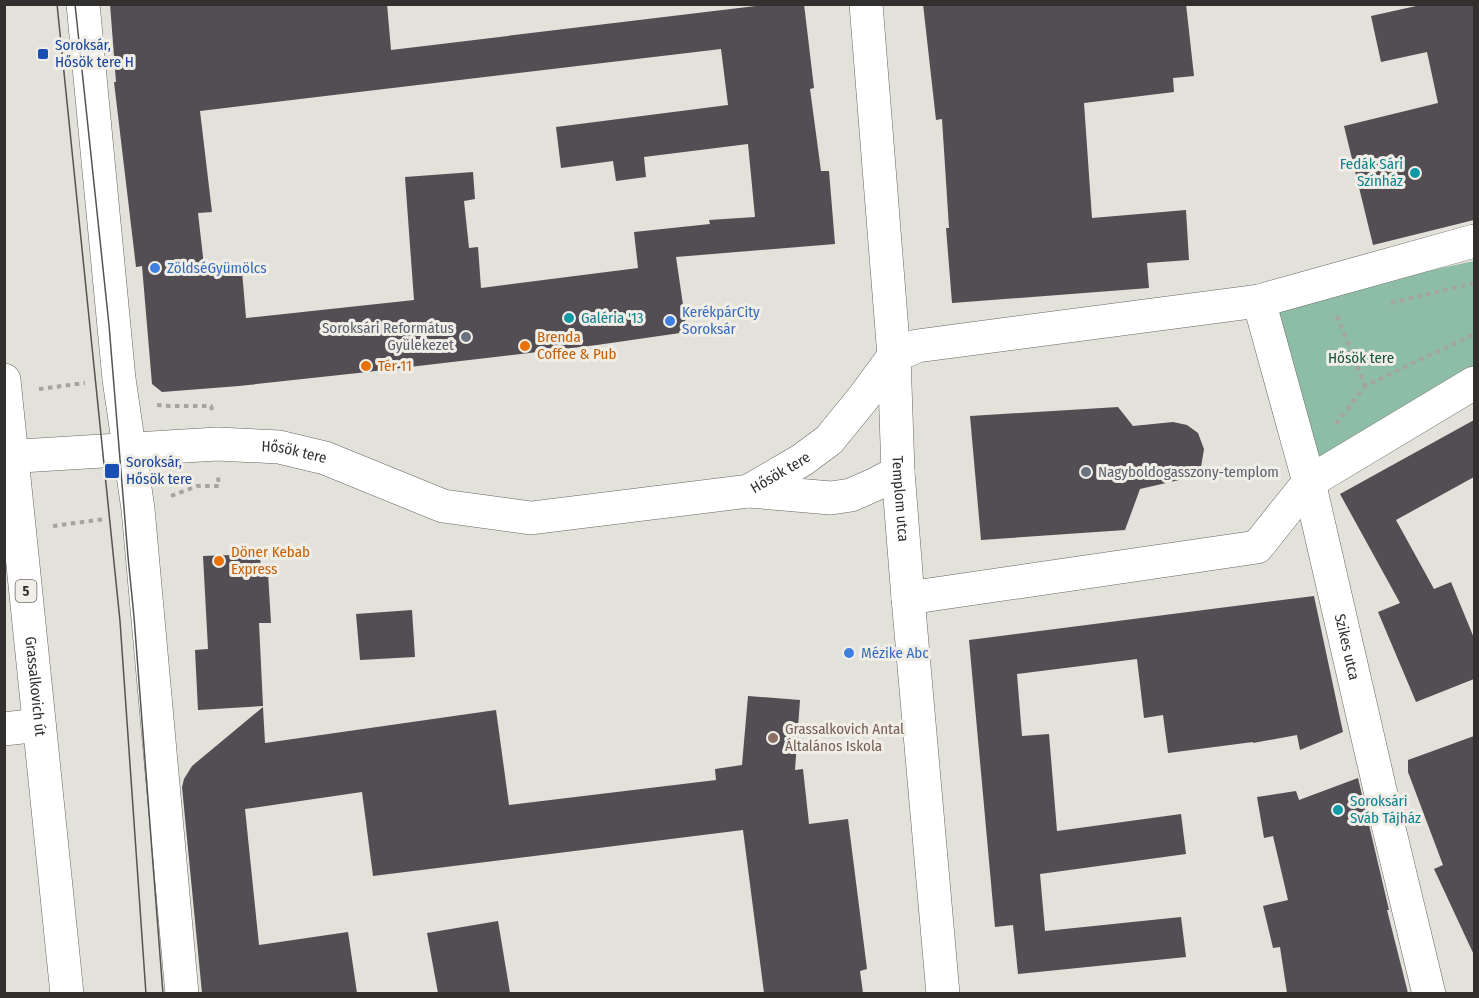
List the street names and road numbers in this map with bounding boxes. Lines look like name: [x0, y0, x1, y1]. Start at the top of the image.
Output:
street label: Hősök tere: [261, 437, 328, 467]
street label: Hősök tere: [747, 448, 814, 497]
street label: Templom utca: [888, 455, 913, 542]
road number: 5: [15, 580, 36, 602]
street label: Szikes utca: [1331, 612, 1363, 682]
street label: Grassalkovich út: [21, 636, 50, 737]

